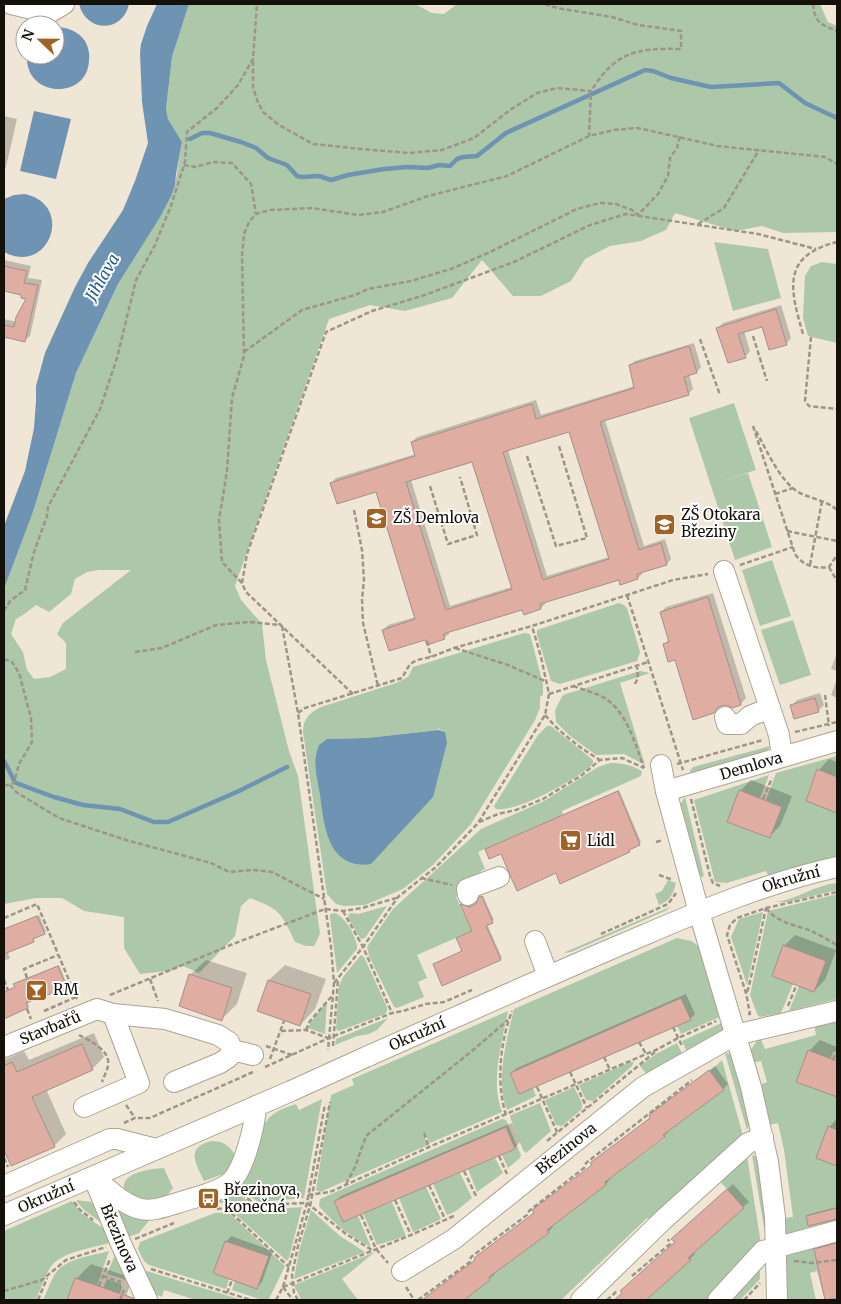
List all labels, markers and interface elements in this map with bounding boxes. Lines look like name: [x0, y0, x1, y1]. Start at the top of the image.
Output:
north arrow: [15, 15, 65, 65]
text: N: [18, 27, 38, 44]
water label: Jihlava: [80, 250, 123, 306]
place label: ZŠ Otokara Březiny: [681, 504, 760, 541]
school or university icon: ZŠ Demlova: [365, 506, 389, 530]
place label: ZŠ Demlova: [393, 507, 479, 527]
school or university icon: ZŠ Otokara Březiny: [653, 512, 677, 536]
street label: Demlova: [718, 748, 784, 784]
supermarket icon: Lidl: [559, 829, 583, 853]
place label: Lidl: [587, 831, 615, 850]
street label: Okružní: [760, 861, 823, 897]
bar icon: RM: [25, 978, 49, 1002]
place label: RM: [53, 980, 79, 999]
street label: Stavbařů: [17, 1007, 84, 1049]
street label: Okružní: [386, 1013, 449, 1055]
street label: Březinova: [532, 1118, 600, 1178]
street label: Okružní: [15, 1175, 78, 1217]
place label: Březinova, konečná: [224, 1180, 300, 1216]
bus stop icon: Březinova, konečná: [196, 1187, 220, 1211]
street label: Březinova: [97, 1201, 143, 1275]

